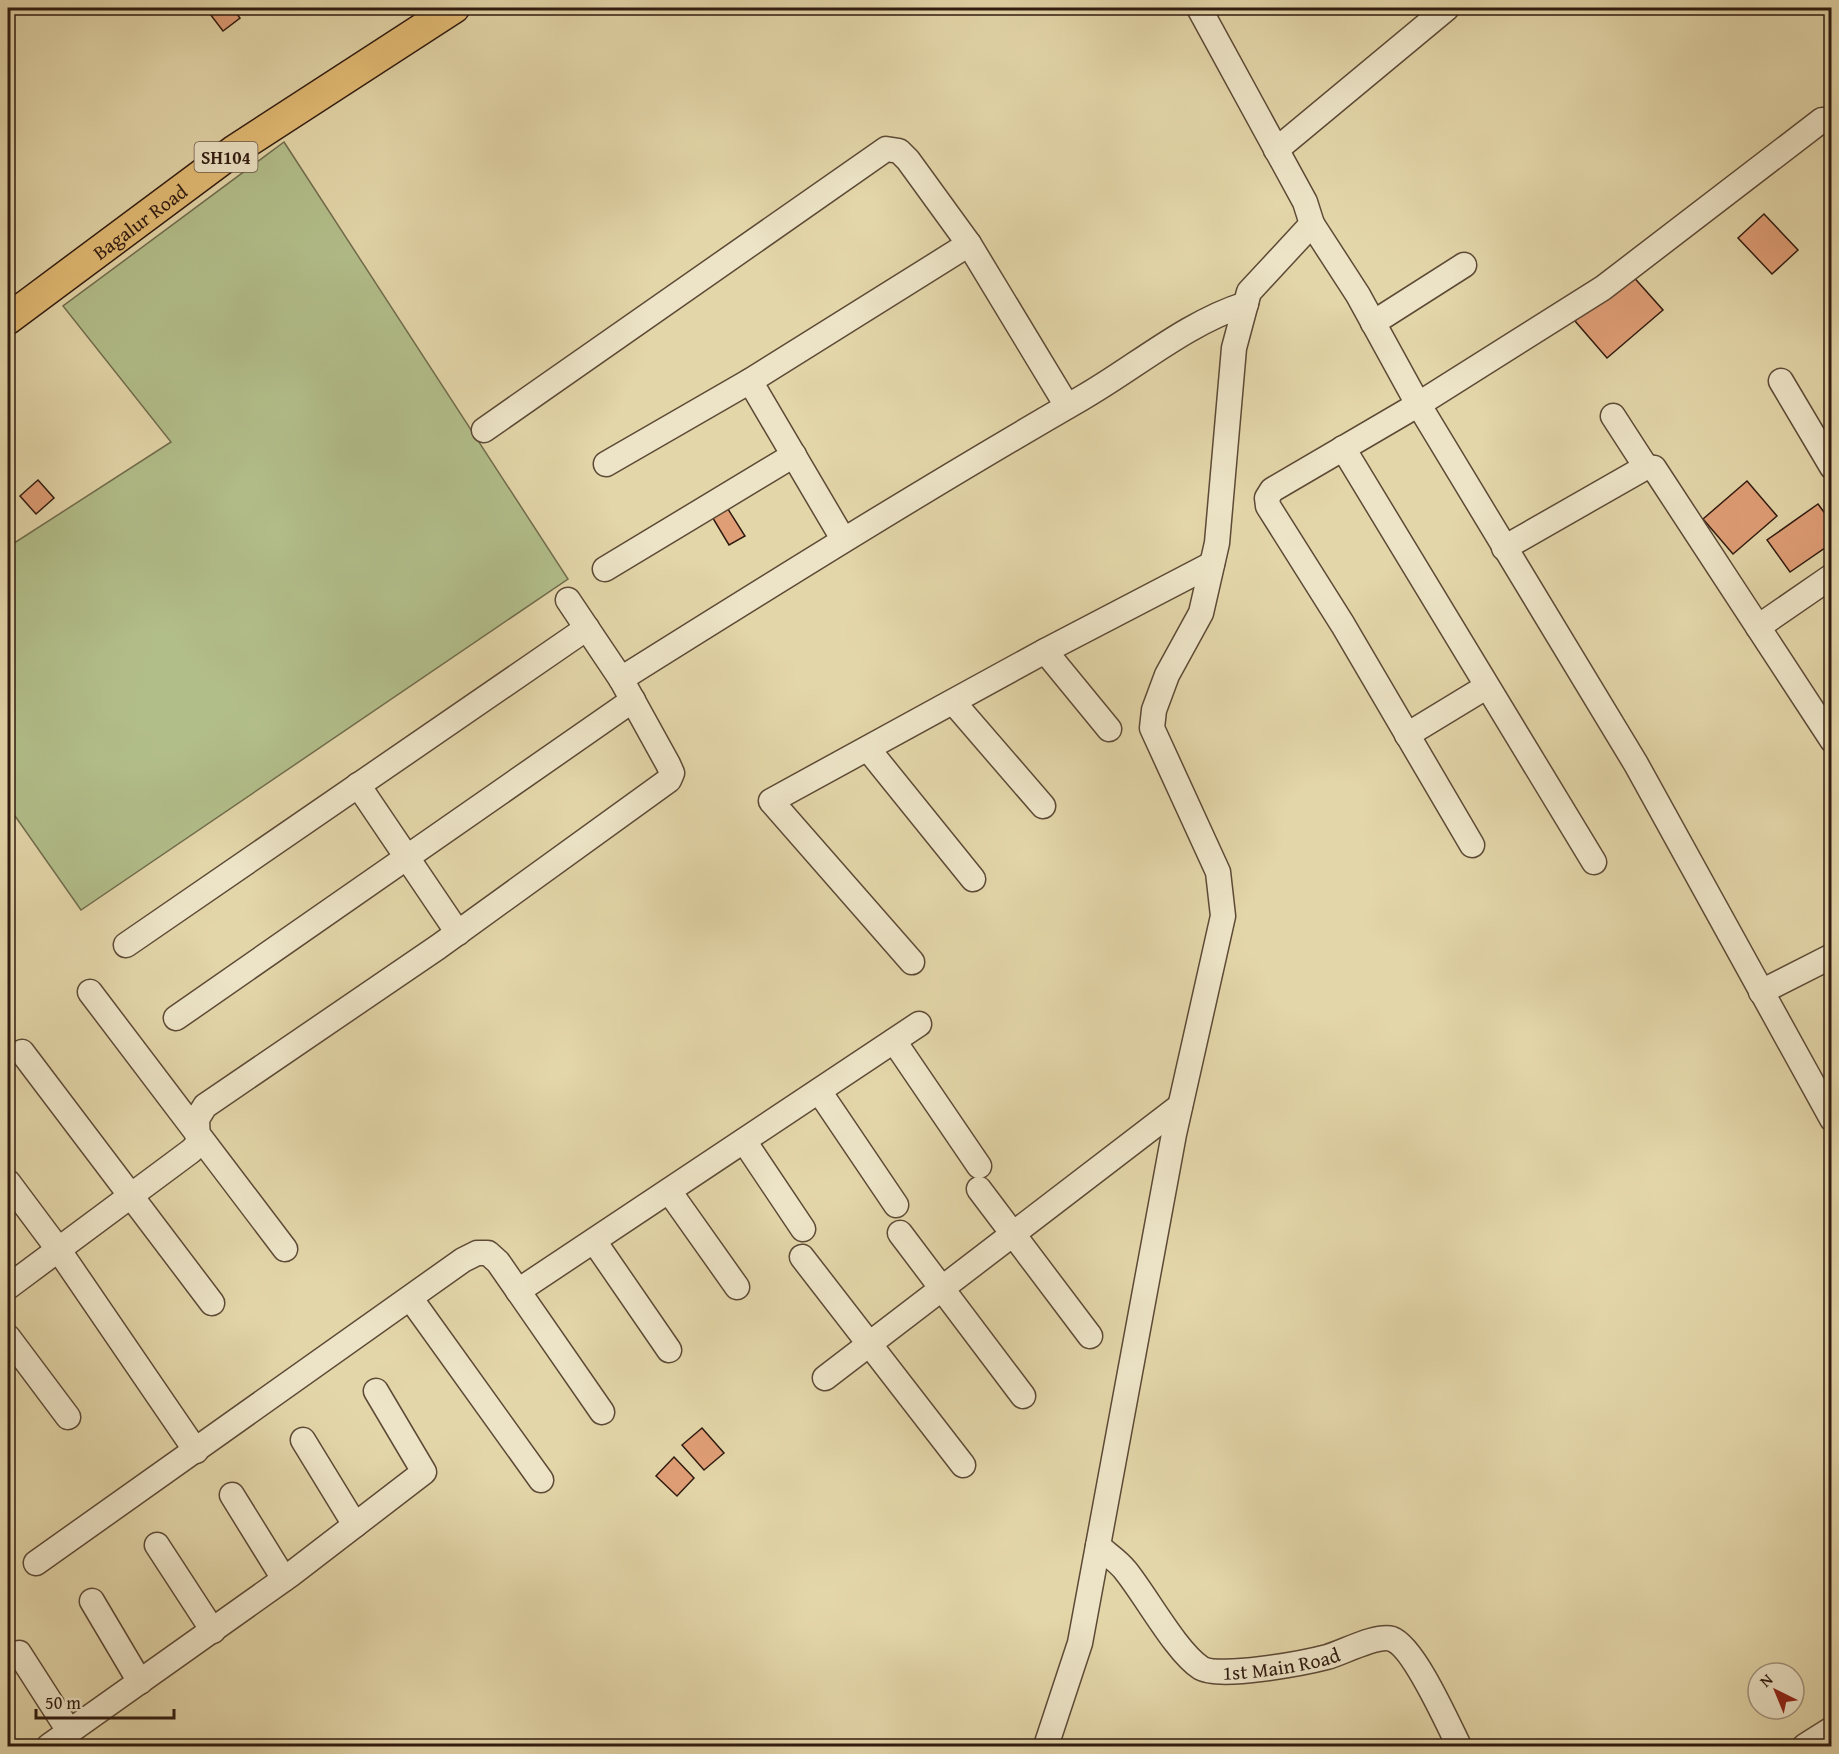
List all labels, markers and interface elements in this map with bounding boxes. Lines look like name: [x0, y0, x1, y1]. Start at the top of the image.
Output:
road number: SH104: [194, 142, 258, 172]
street label: Bagalur Road: [86, 176, 193, 266]
street label: 1st Main Road: [1222, 1639, 1344, 1686]
north arrow: [1746, 1661, 1806, 1721]
text: N: [1754, 1667, 1778, 1692]
scale bar: [36, 1682, 174, 1720]
text: 50 m: [45, 1689, 81, 1716]

